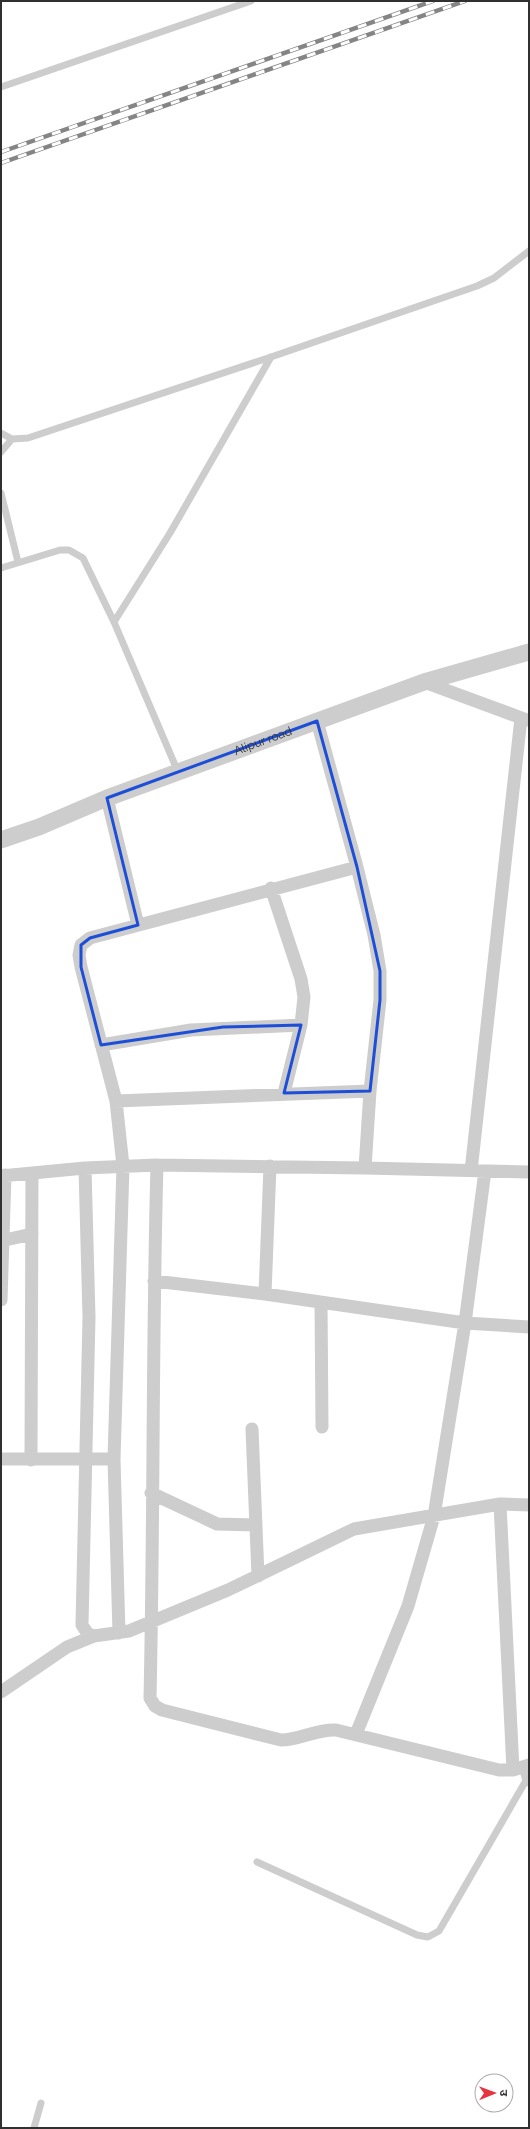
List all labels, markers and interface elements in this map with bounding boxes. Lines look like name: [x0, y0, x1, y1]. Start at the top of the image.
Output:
street label: Alipur road: [232, 724, 294, 758]
north arrow: [474, 2073, 514, 2113]
text: उ: [497, 2090, 510, 2097]

